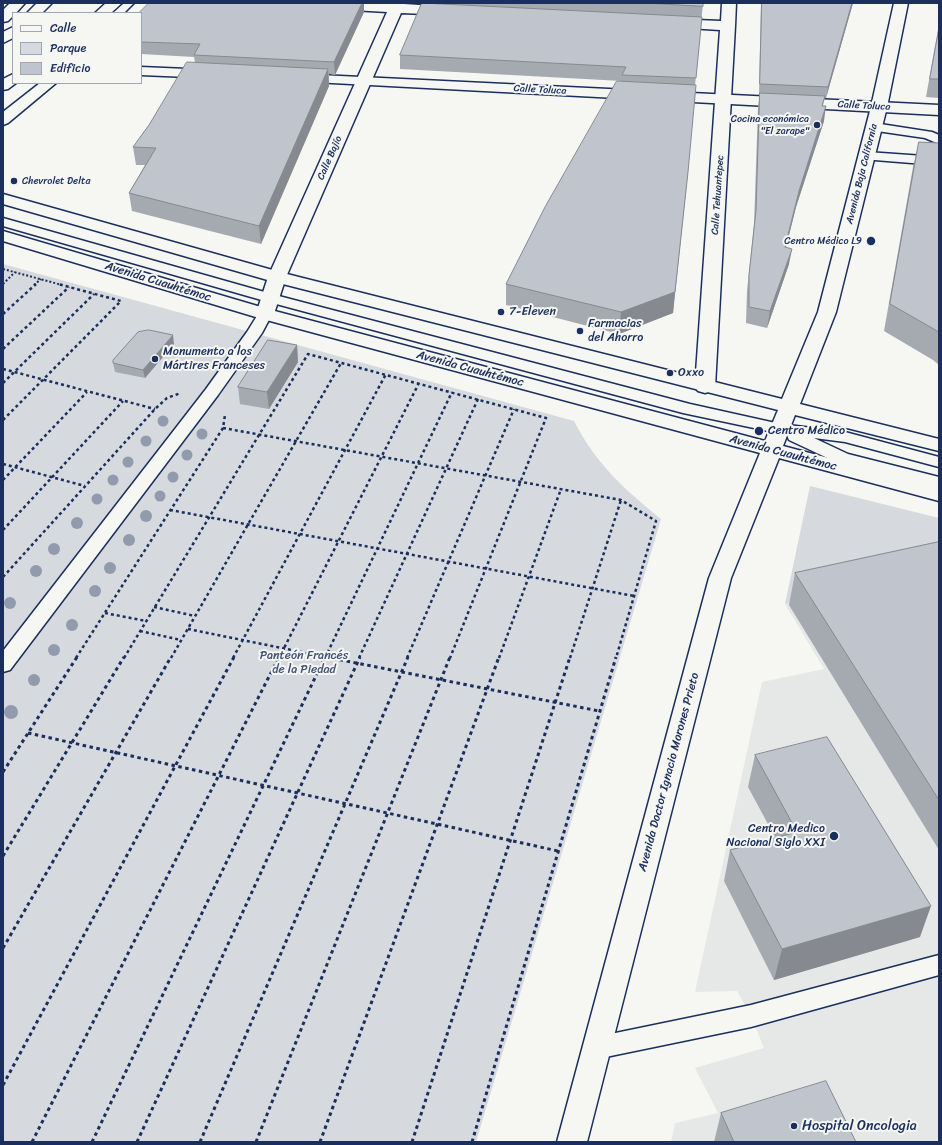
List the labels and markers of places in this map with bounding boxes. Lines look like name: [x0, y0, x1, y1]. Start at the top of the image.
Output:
place label: Cocina económica "El zarape": [731, 113, 809, 136]
marker: Cocina económica "El zarape": [812, 120, 822, 130]
place label: Chevrolet Delta: [22, 175, 90, 187]
marker: Chevrolet Delta: [9, 176, 19, 186]
place label: Centro Médico L9: [784, 235, 862, 247]
marker: Centro Médico L9: [865, 235, 877, 247]
place label: 7-Eleven: [509, 305, 556, 319]
marker: 7-Eleven: [496, 307, 506, 317]
place label: Farmacias del Ahorro: [588, 317, 643, 345]
marker: Farmacias del Ahorro: [575, 326, 585, 336]
place label: Monumento a los Mártires Franceses: [163, 345, 265, 373]
marker: Monumento a los Mártires Franceses: [150, 354, 160, 364]
place label: Oxxo: [678, 366, 704, 380]
marker: Oxxo: [665, 368, 675, 378]
place label: Centro Médico: [768, 424, 845, 438]
marker: Centro Médico: [753, 425, 765, 437]
place label: Centro Medico Nacional Siglo XXI: [726, 822, 825, 850]
marker: Centro Medico Nacional Siglo XXI: [828, 830, 840, 842]
place label: Hospital Oncologia: [802, 1118, 917, 1134]
marker: Hospital Oncologia: [789, 1121, 799, 1131]

